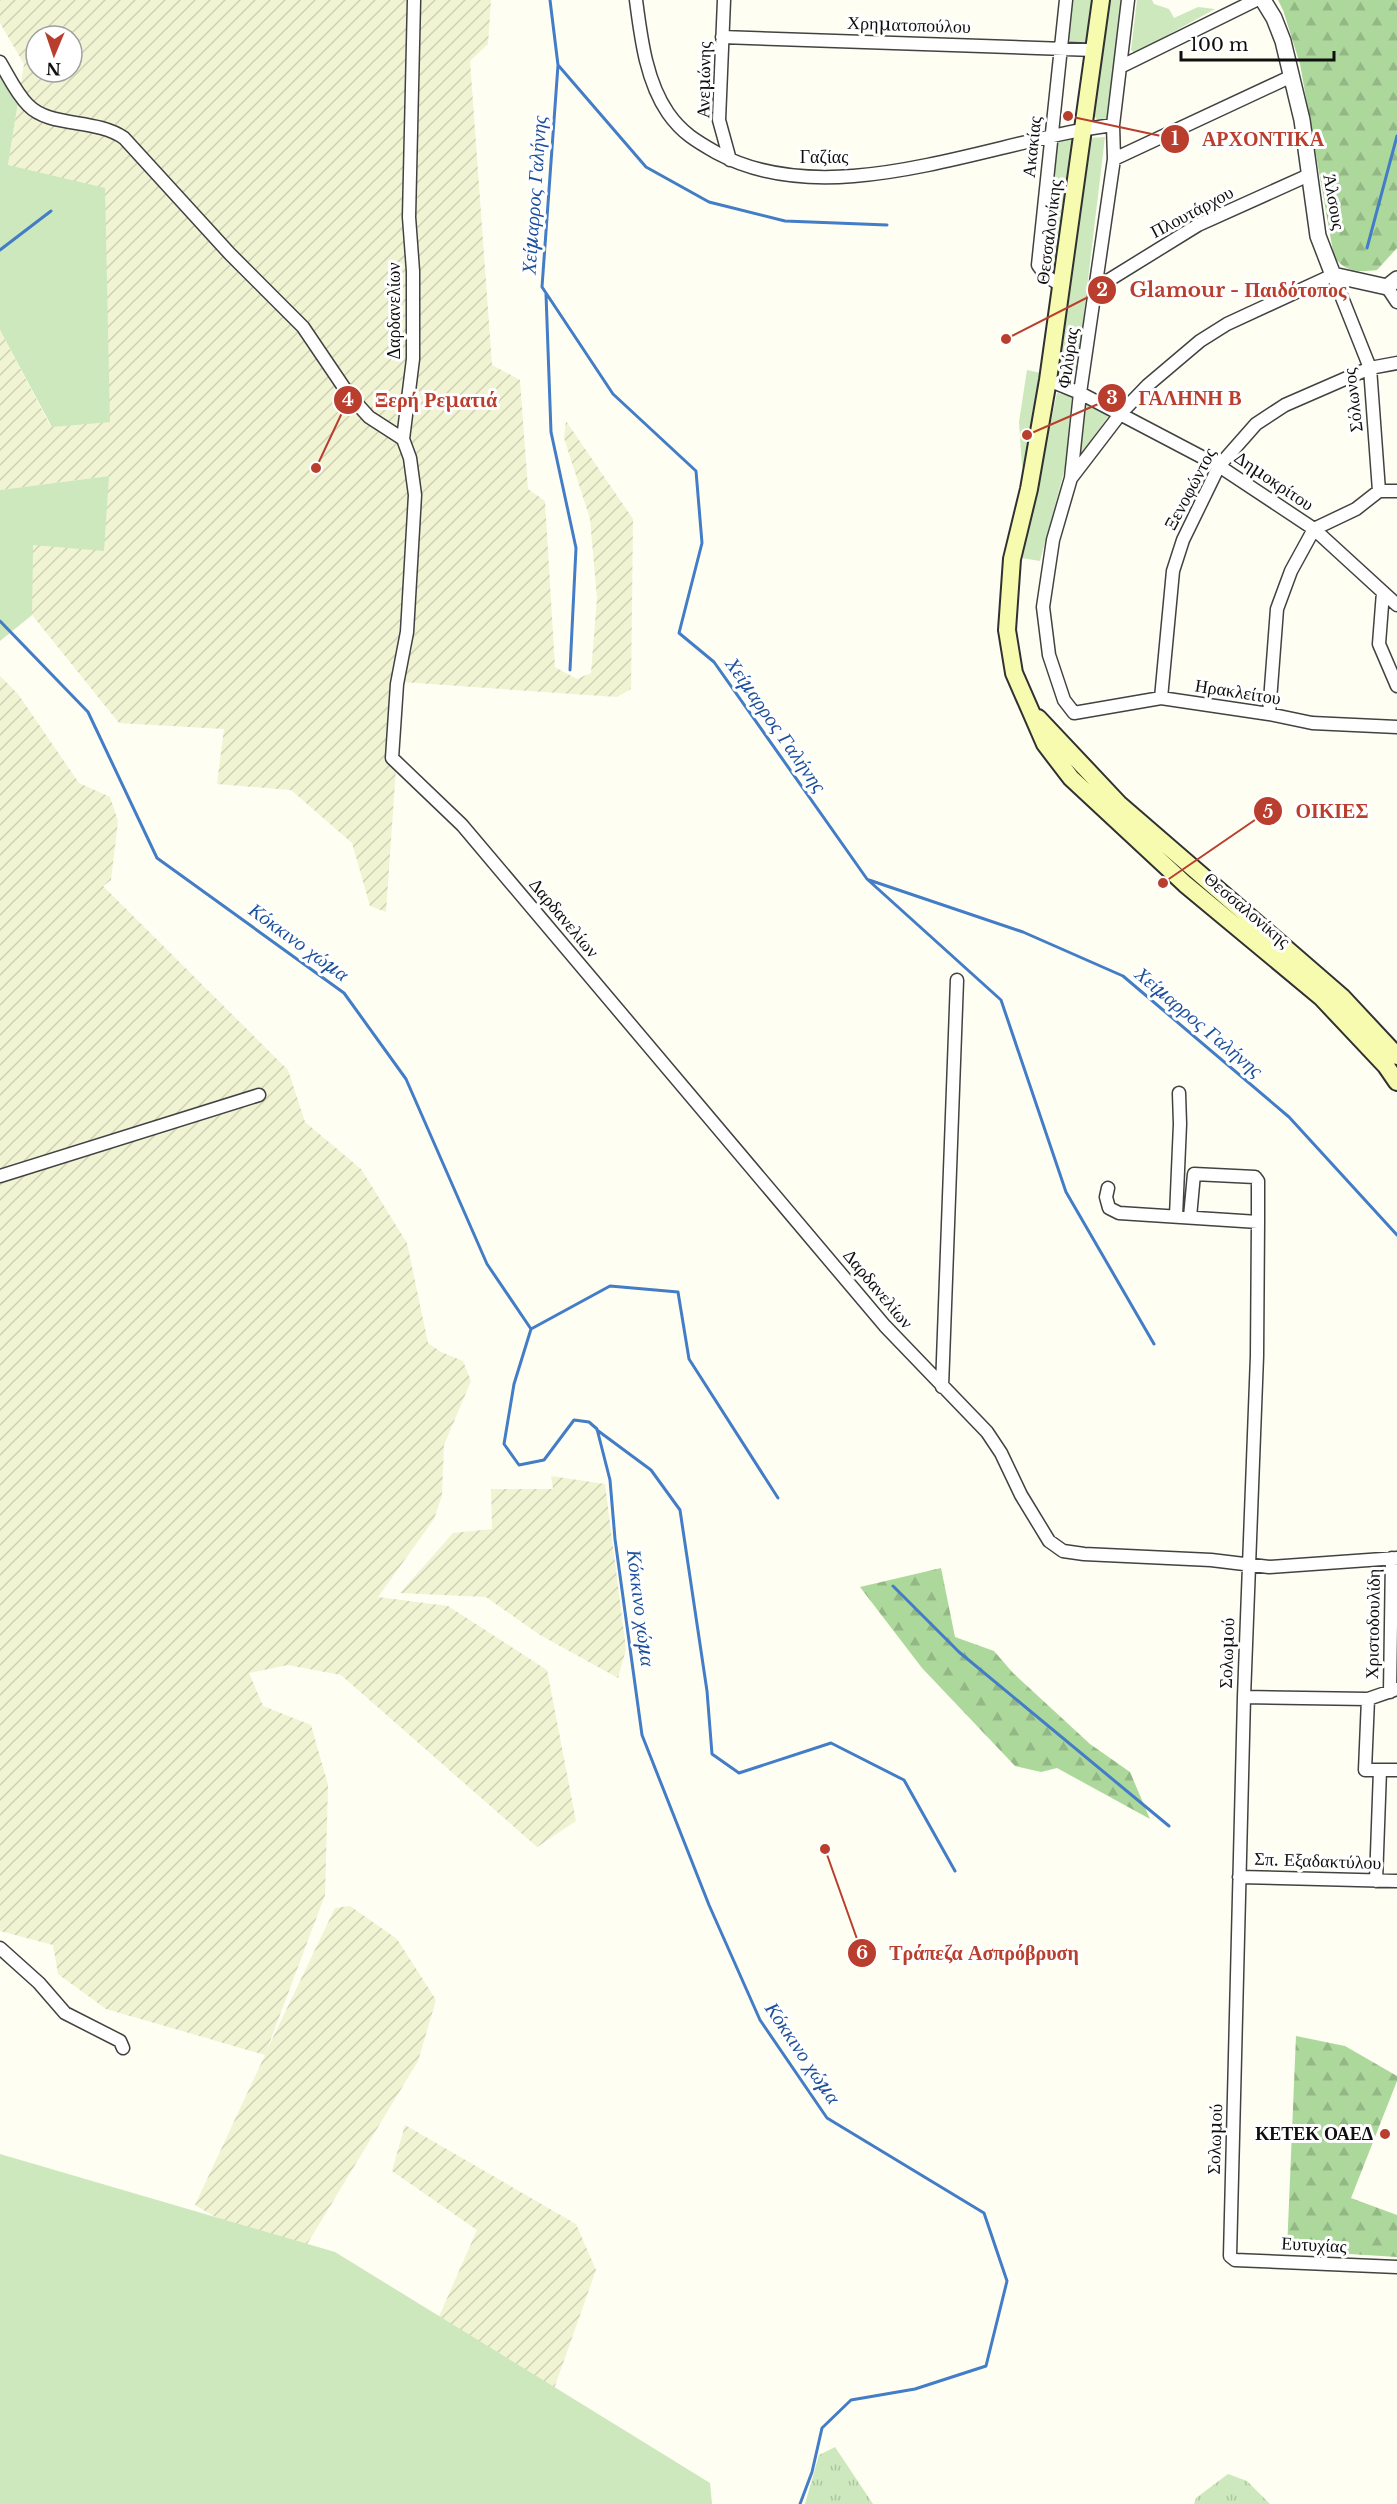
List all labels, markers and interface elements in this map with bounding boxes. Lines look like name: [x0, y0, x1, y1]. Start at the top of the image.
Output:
street label: Χρηματοπούλου: [847, 12, 971, 38]
north arrow: [24, 24, 84, 84]
scale bar: [1181, 24, 1334, 62]
text: 100 m: [1190, 34, 1248, 56]
street label: Ανεμώνης: [692, 41, 716, 119]
text: N: [46, 59, 61, 79]
water label: Χείμαρρος Γαλήνης: [516, 114, 552, 276]
street label: Ακακίας: [1018, 115, 1046, 179]
callout: ΑΡΧΟΝΤΙΚΑ: [1160, 120, 1336, 158]
text: ΑΡΧΟΝΤΙΚΑ: [1202, 127, 1325, 151]
text: 1: [1171, 128, 1179, 150]
street label: Γαζίας: [800, 146, 848, 168]
street label: Άλσους: [1318, 172, 1350, 232]
street label: Θεσσαλονίκης: [1032, 178, 1066, 286]
street label: Πλουτάρχου: [1147, 181, 1237, 243]
street label: Δαρδανελίων: [383, 262, 405, 360]
callout: Glamour - Παιδότοπος: [1087, 271, 1358, 309]
text: Glamour - Παιδότοπος: [1130, 278, 1347, 302]
text: 2: [1096, 279, 1108, 301]
street label: Φιλύρας: [1053, 326, 1083, 390]
street label: Σόλωνος: [1338, 367, 1368, 433]
callout: ΓΑΛΗΝΗ Β: [1097, 379, 1254, 417]
callout: Ξερή Ρεματιά: [333, 381, 510, 419]
text: ΓΑΛΗΝΗ Β: [1138, 386, 1242, 410]
text: 3: [1106, 387, 1118, 409]
text: Ξερή Ρεματιά: [375, 388, 497, 412]
text: 4: [342, 389, 354, 411]
street label: Ξενοφώντος: [1159, 444, 1221, 534]
street label: Δημοκρίτου: [1230, 446, 1318, 516]
water label: Χείμαρρος Γαλήνης: [720, 652, 832, 798]
street label: Ηρακλείτου: [1193, 674, 1283, 710]
callout: ΟΙΚΙΕΣ: [1253, 792, 1380, 830]
text: ΟΙΚΙΕΣ: [1295, 799, 1369, 823]
text: 5: [1263, 801, 1273, 823]
street label: Θεσσαλονίκης: [1199, 868, 1295, 952]
street label: Δαρδανελίων: [524, 874, 604, 962]
water label: Κόκκινο χώμα: [244, 897, 354, 987]
water label: Χείμαρρος Γαλήνης: [1130, 961, 1268, 1083]
street label: Δαρδανελίων: [838, 1245, 918, 1333]
water label: Κόκκινο χώμα: [622, 1547, 660, 1668]
street label: Χριστοδουλίδη: [1361, 1569, 1385, 1679]
street label: Σολωμού: [1215, 1617, 1239, 1689]
street label: Σπ. Εξαδακτύλου: [1254, 1848, 1382, 1874]
callout: Τράπεζα Ασπρόβρυση: [847, 1934, 1091, 1972]
text: Τράπεζα Ασπρόβρυση: [889, 1941, 1079, 1965]
text: 6: [856, 1942, 868, 1964]
water label: Κόκκινο χώμα: [760, 1997, 846, 2109]
street label: Σολωμού: [1203, 2103, 1227, 2175]
place label: ΚΕΤΕΚ ΟΑΕΔ: [1255, 2123, 1373, 2145]
marker: ΚΕΤΕΚ ΟΑΕΔ: [1378, 2127, 1392, 2141]
street label: Ευτυχίας: [1281, 2232, 1347, 2258]

